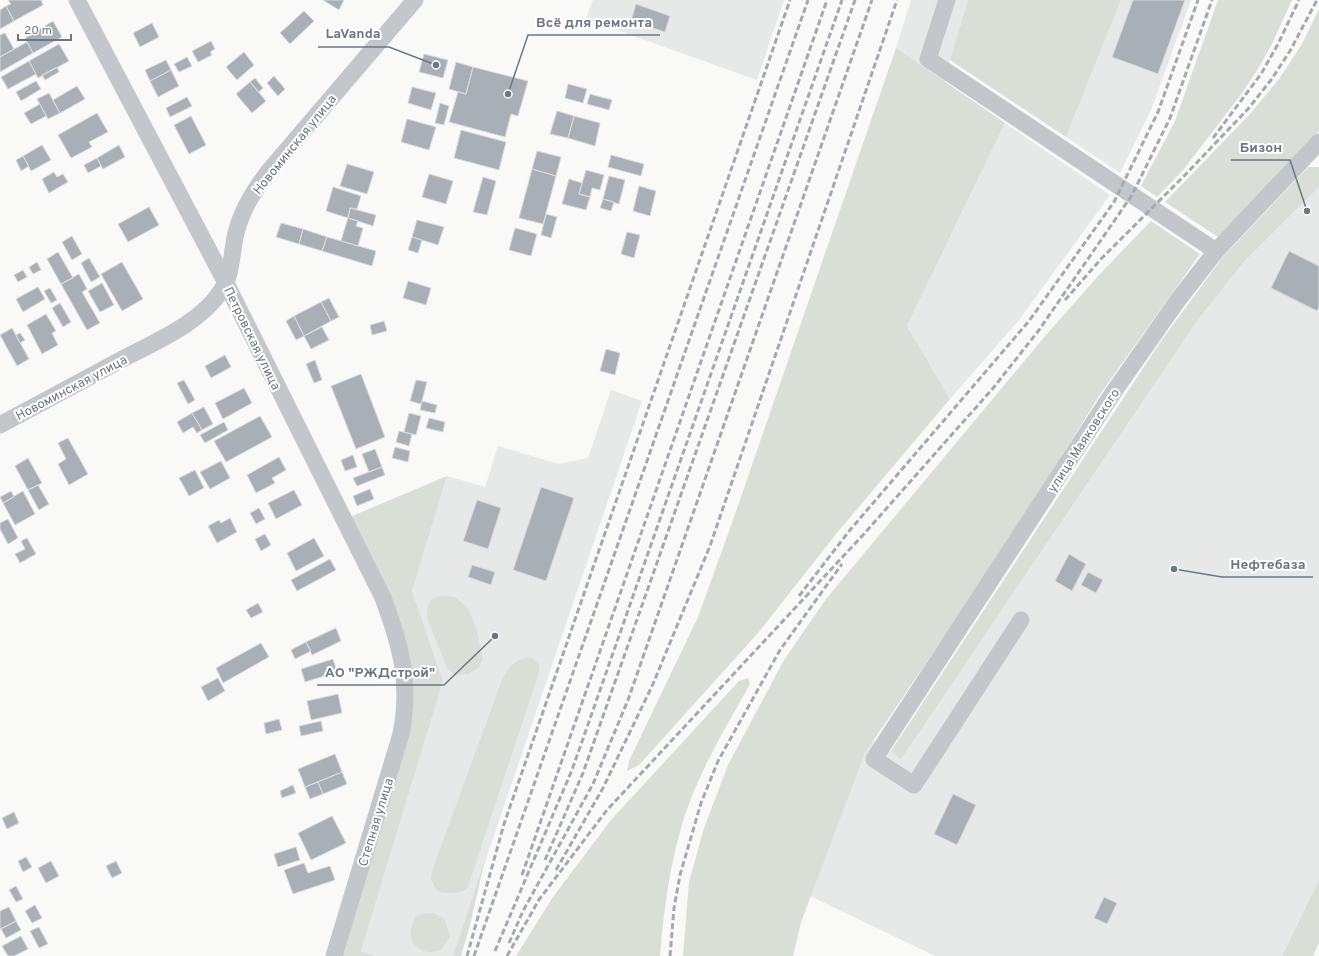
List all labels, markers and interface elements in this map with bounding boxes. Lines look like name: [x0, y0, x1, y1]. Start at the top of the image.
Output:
callout: Всё для ремонта: [528, 9, 660, 35]
text: Всё для ремонта: [536, 15, 652, 32]
scale bar: [18, 16, 71, 42]
callout: LaVanda: [318, 21, 389, 47]
text: 20 m: [24, 23, 52, 39]
text: LaVanda: [325, 26, 381, 43]
street label: Новоминская улица: [250, 92, 341, 198]
callout: Бизон: [1231, 134, 1290, 160]
text: Бизон: [1240, 140, 1282, 157]
street label: Петровская улица: [219, 285, 283, 393]
street label: Новоминская улица: [13, 353, 130, 425]
street label: улица Маяковского: [1045, 386, 1124, 496]
callout: Нефтебаза: [1222, 551, 1313, 577]
text: Нефтебаза: [1230, 557, 1306, 574]
callout: АО "РЖДстрой": [317, 659, 444, 685]
text: АО "РЖДстрой": [325, 665, 435, 682]
street label: Степная улица: [356, 777, 398, 869]

